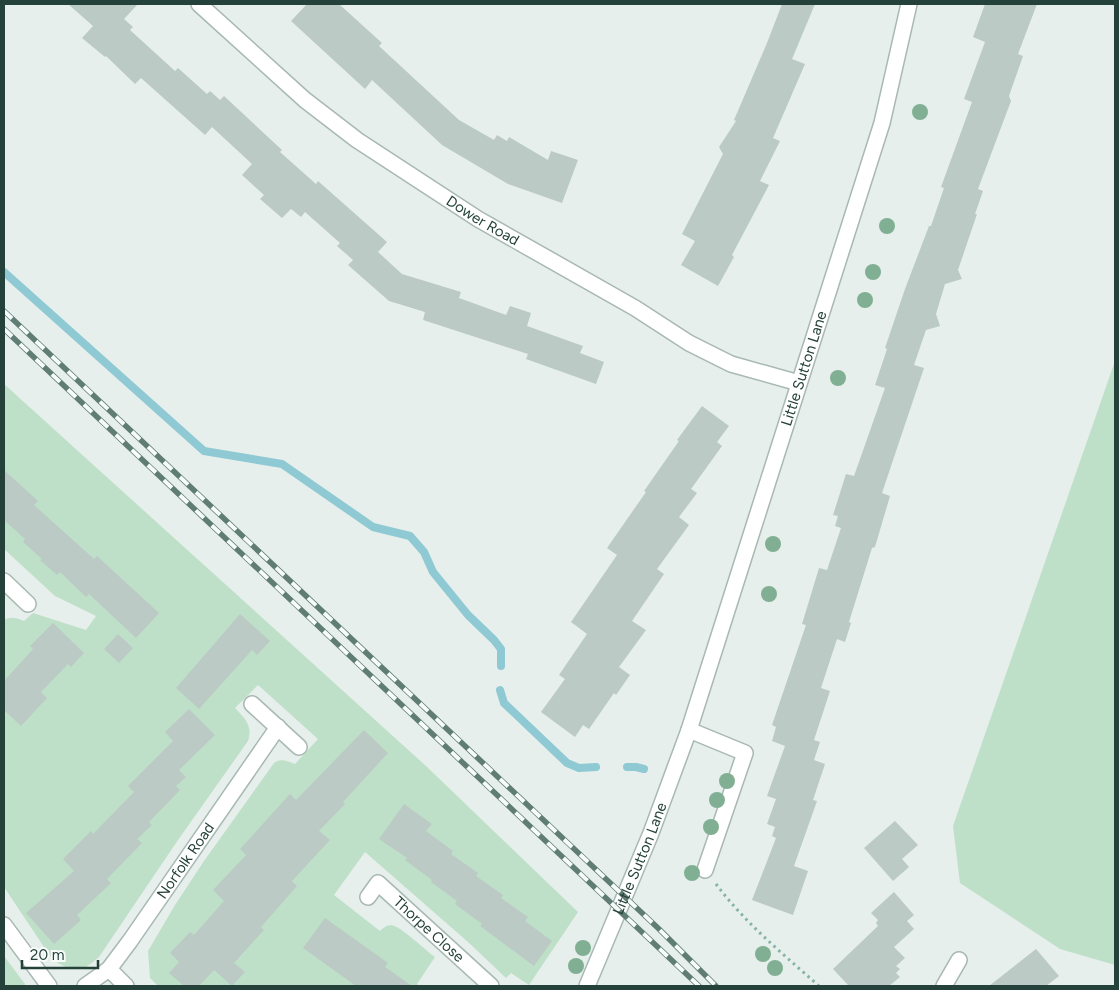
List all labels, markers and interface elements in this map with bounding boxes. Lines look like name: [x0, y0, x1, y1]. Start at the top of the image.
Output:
street label: Dower Road: [443, 192, 522, 249]
street label: Little Sutton Lane: [777, 309, 831, 428]
street label: Little Sutton Lane: [609, 800, 671, 917]
street label: Norfolk Road: [153, 819, 218, 902]
street label: Thorpe Close: [390, 893, 468, 966]
scale bar: [22, 938, 99, 970]
text: 20 m: [30, 946, 64, 964]

